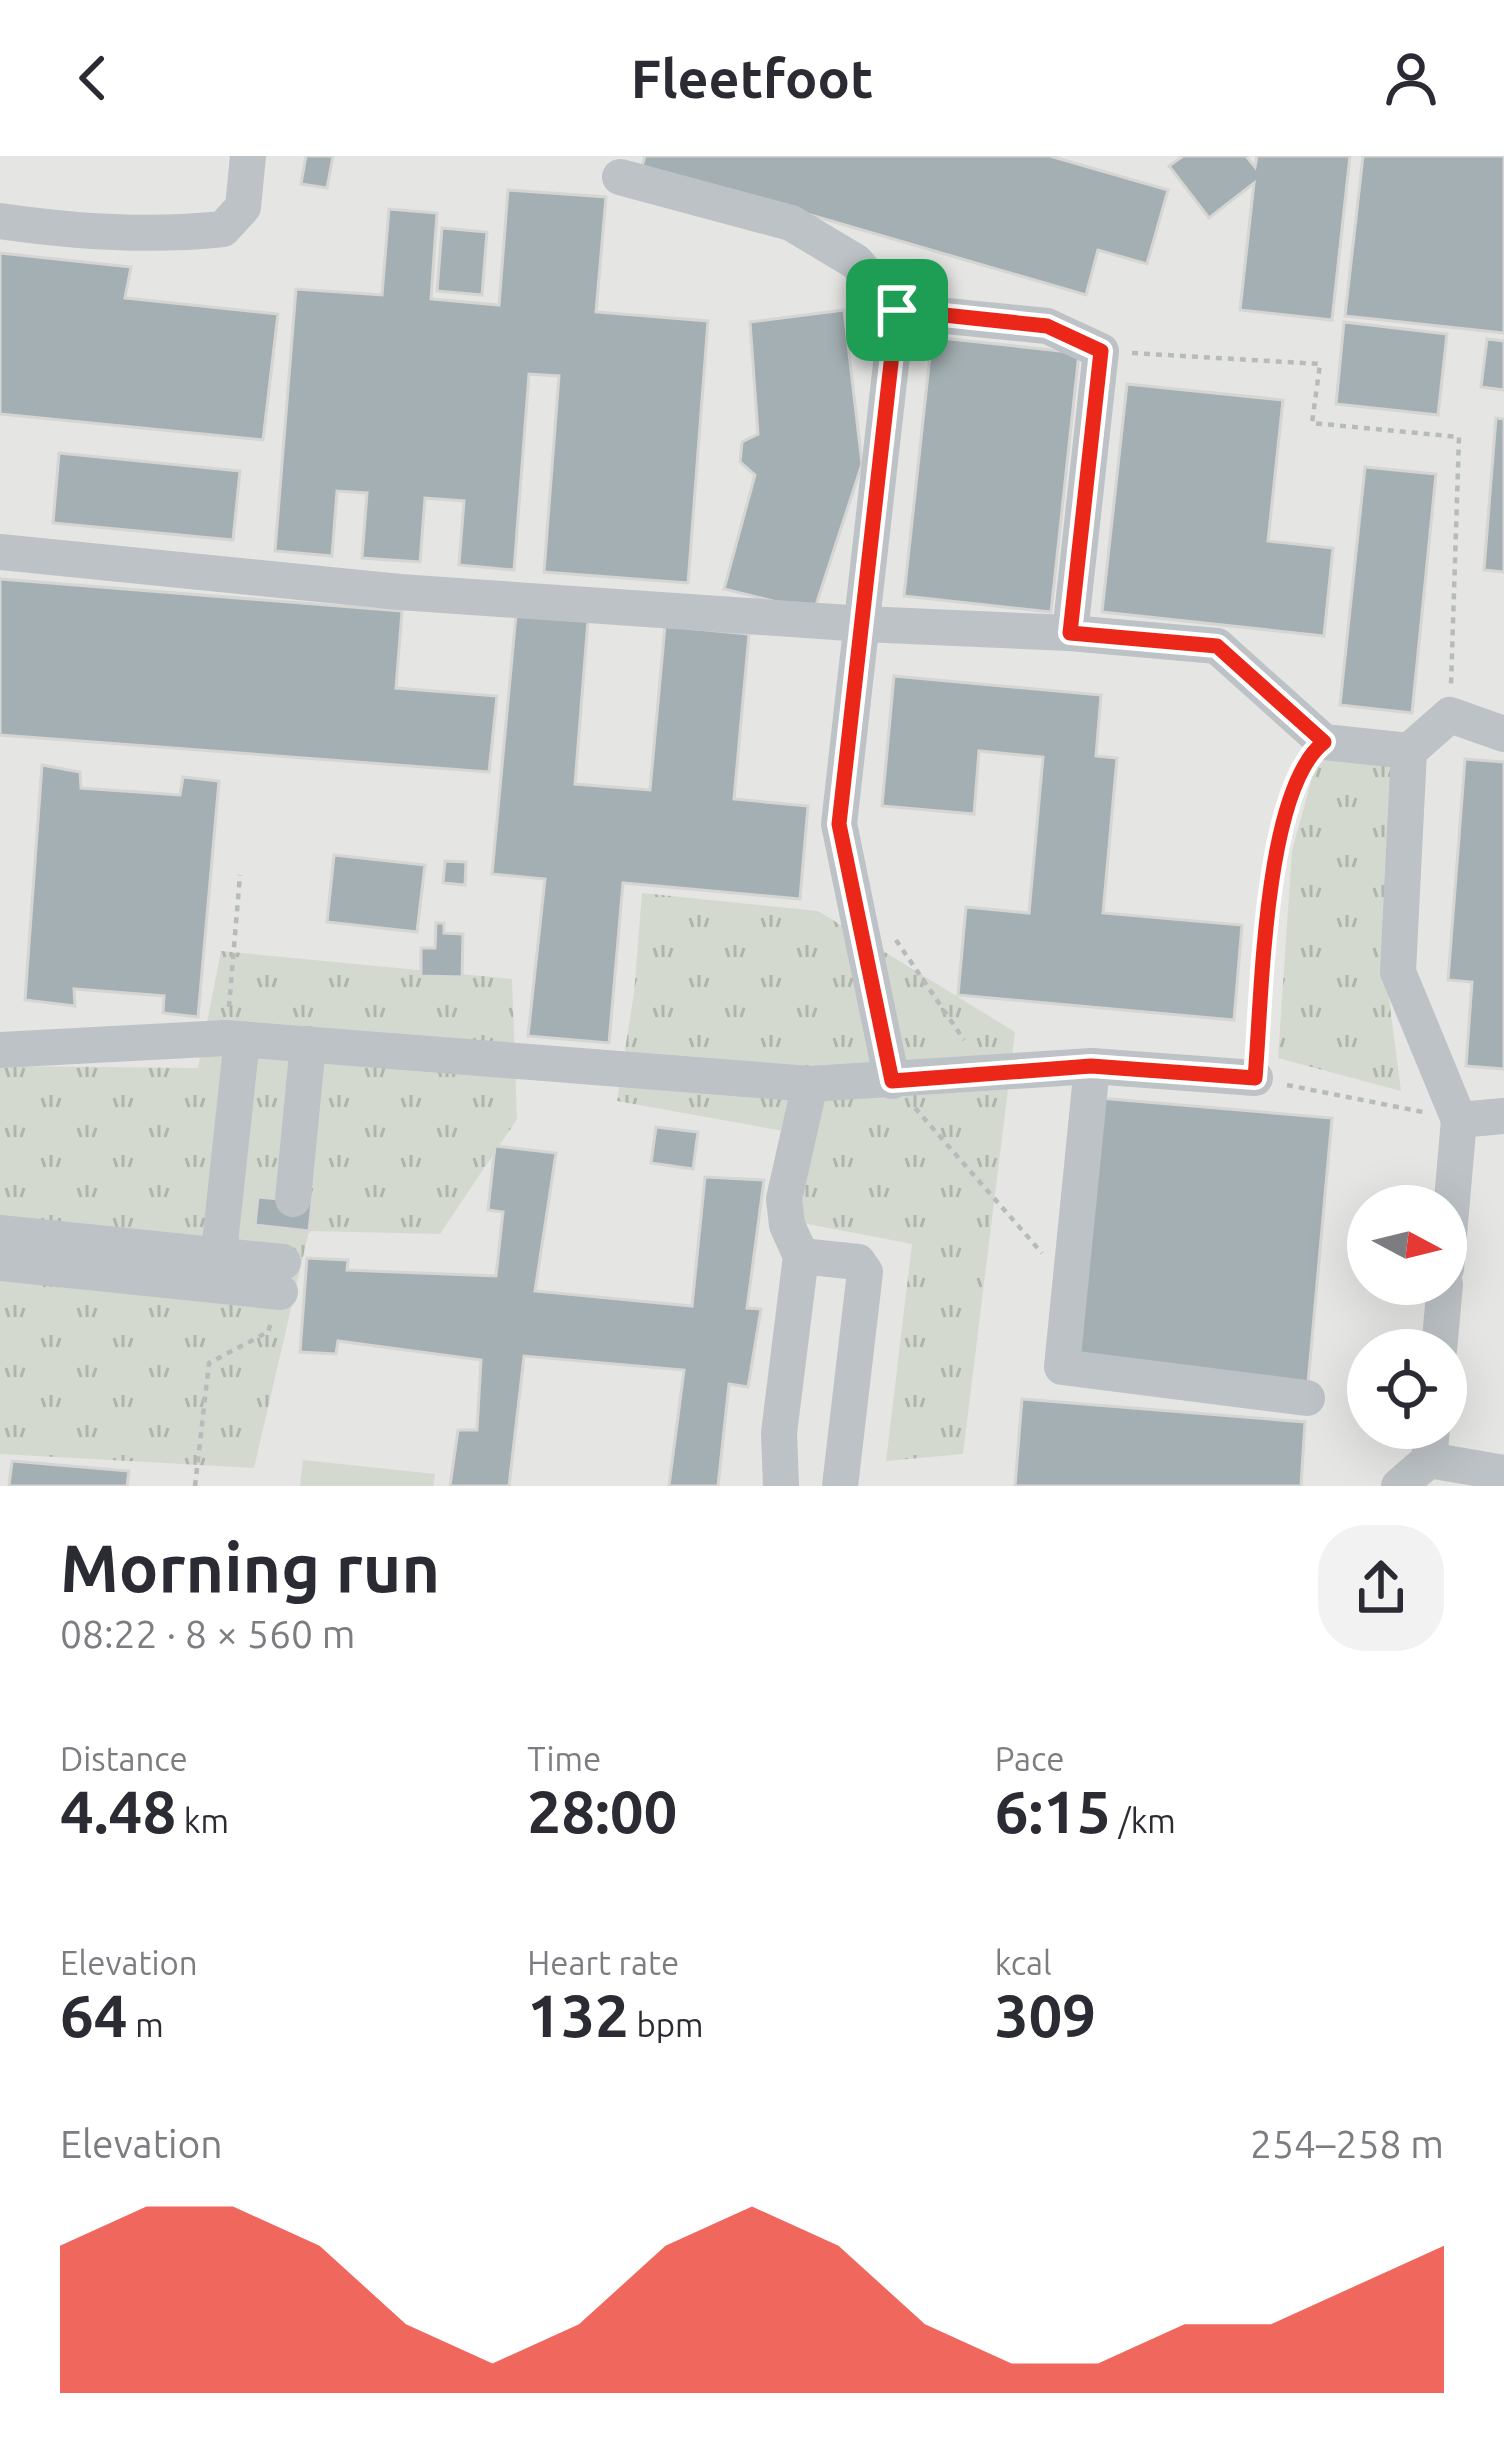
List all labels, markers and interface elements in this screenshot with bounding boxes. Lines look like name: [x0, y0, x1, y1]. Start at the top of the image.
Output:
icon: back: [60, 45, 126, 111]
icon: person: [1378, 45, 1444, 111]
text: Fleetfoot: [631, 48, 873, 108]
pin: [846, 259, 948, 361]
icon: arrive: [864, 277, 930, 343]
north arrow: [1347, 1185, 1467, 1305]
map controls: [1347, 1185, 1467, 1449]
button: locate: [1347, 1329, 1467, 1449]
button: share: [1318, 1525, 1444, 1651]
text: Morning run: [60, 1530, 440, 1604]
text: 08:22 · 8 × 560 m: [60, 1612, 355, 1655]
text: Distance: [60, 1740, 188, 1777]
text: Time: [527, 1740, 601, 1777]
text: Pace: [995, 1740, 1065, 1777]
text: 4.48: [60, 1777, 176, 1844]
text: 28:00: [527, 1777, 677, 1844]
text: 6:15: [995, 1777, 1111, 1844]
text: km: [176, 1802, 229, 1839]
text: /km: [1111, 1802, 1176, 1839]
text: Elevation: [60, 1944, 198, 1981]
text: Heart rate: [527, 1944, 679, 1981]
text: kcal: [995, 1944, 1052, 1981]
text: 64: [60, 1981, 128, 2048]
text: 132: [527, 1981, 629, 2048]
text: 309: [995, 1981, 1096, 2048]
text: m: [128, 2006, 164, 2043]
text: bpm: [629, 2006, 704, 2043]
text: Elevation: [60, 2122, 223, 2165]
text: 254–258 m: [1250, 2122, 1444, 2165]

